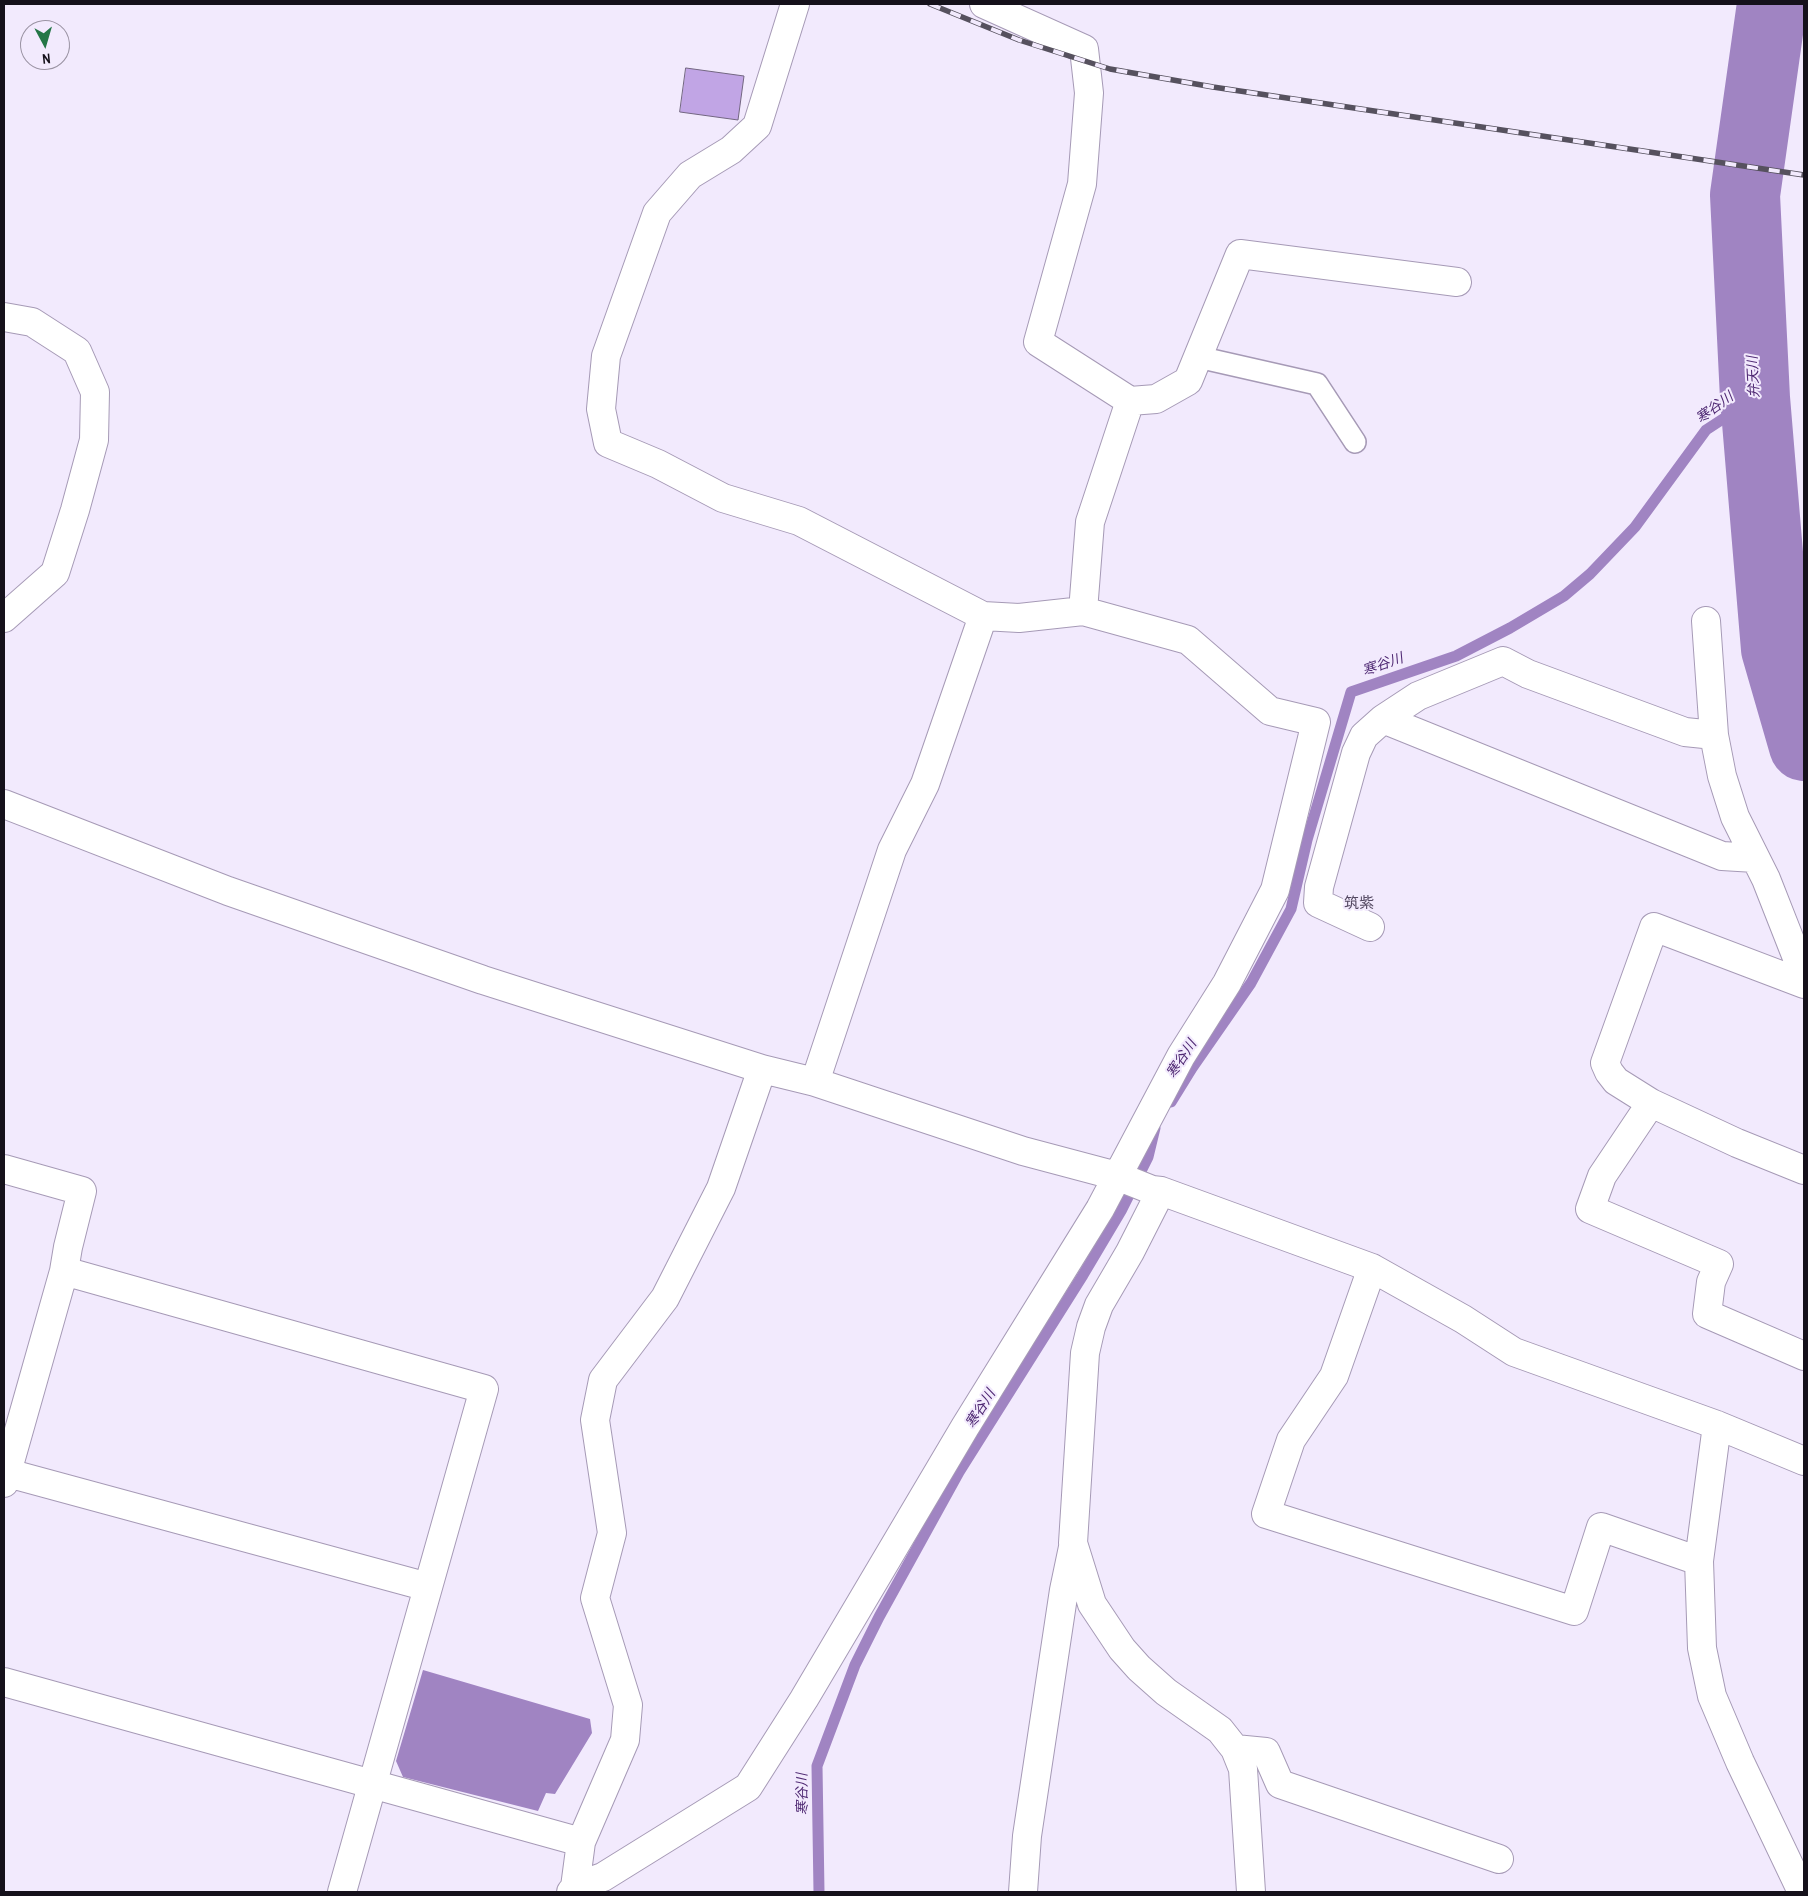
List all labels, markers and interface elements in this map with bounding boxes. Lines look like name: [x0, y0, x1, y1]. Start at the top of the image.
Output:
north arrow: [20, 20, 70, 70]
text: N: [41, 50, 52, 68]
water label: 弁天川: [1745, 356, 1763, 398]
water label: 寒谷川: [1693, 389, 1737, 427]
water label: 寒谷川: [1360, 650, 1406, 680]
district label: 筑紫: [1344, 895, 1374, 913]
water label: 寒谷川: [1164, 1037, 1200, 1081]
water label: 寒谷川: [963, 1387, 999, 1431]
water label: 寒谷川: [794, 1773, 812, 1815]

